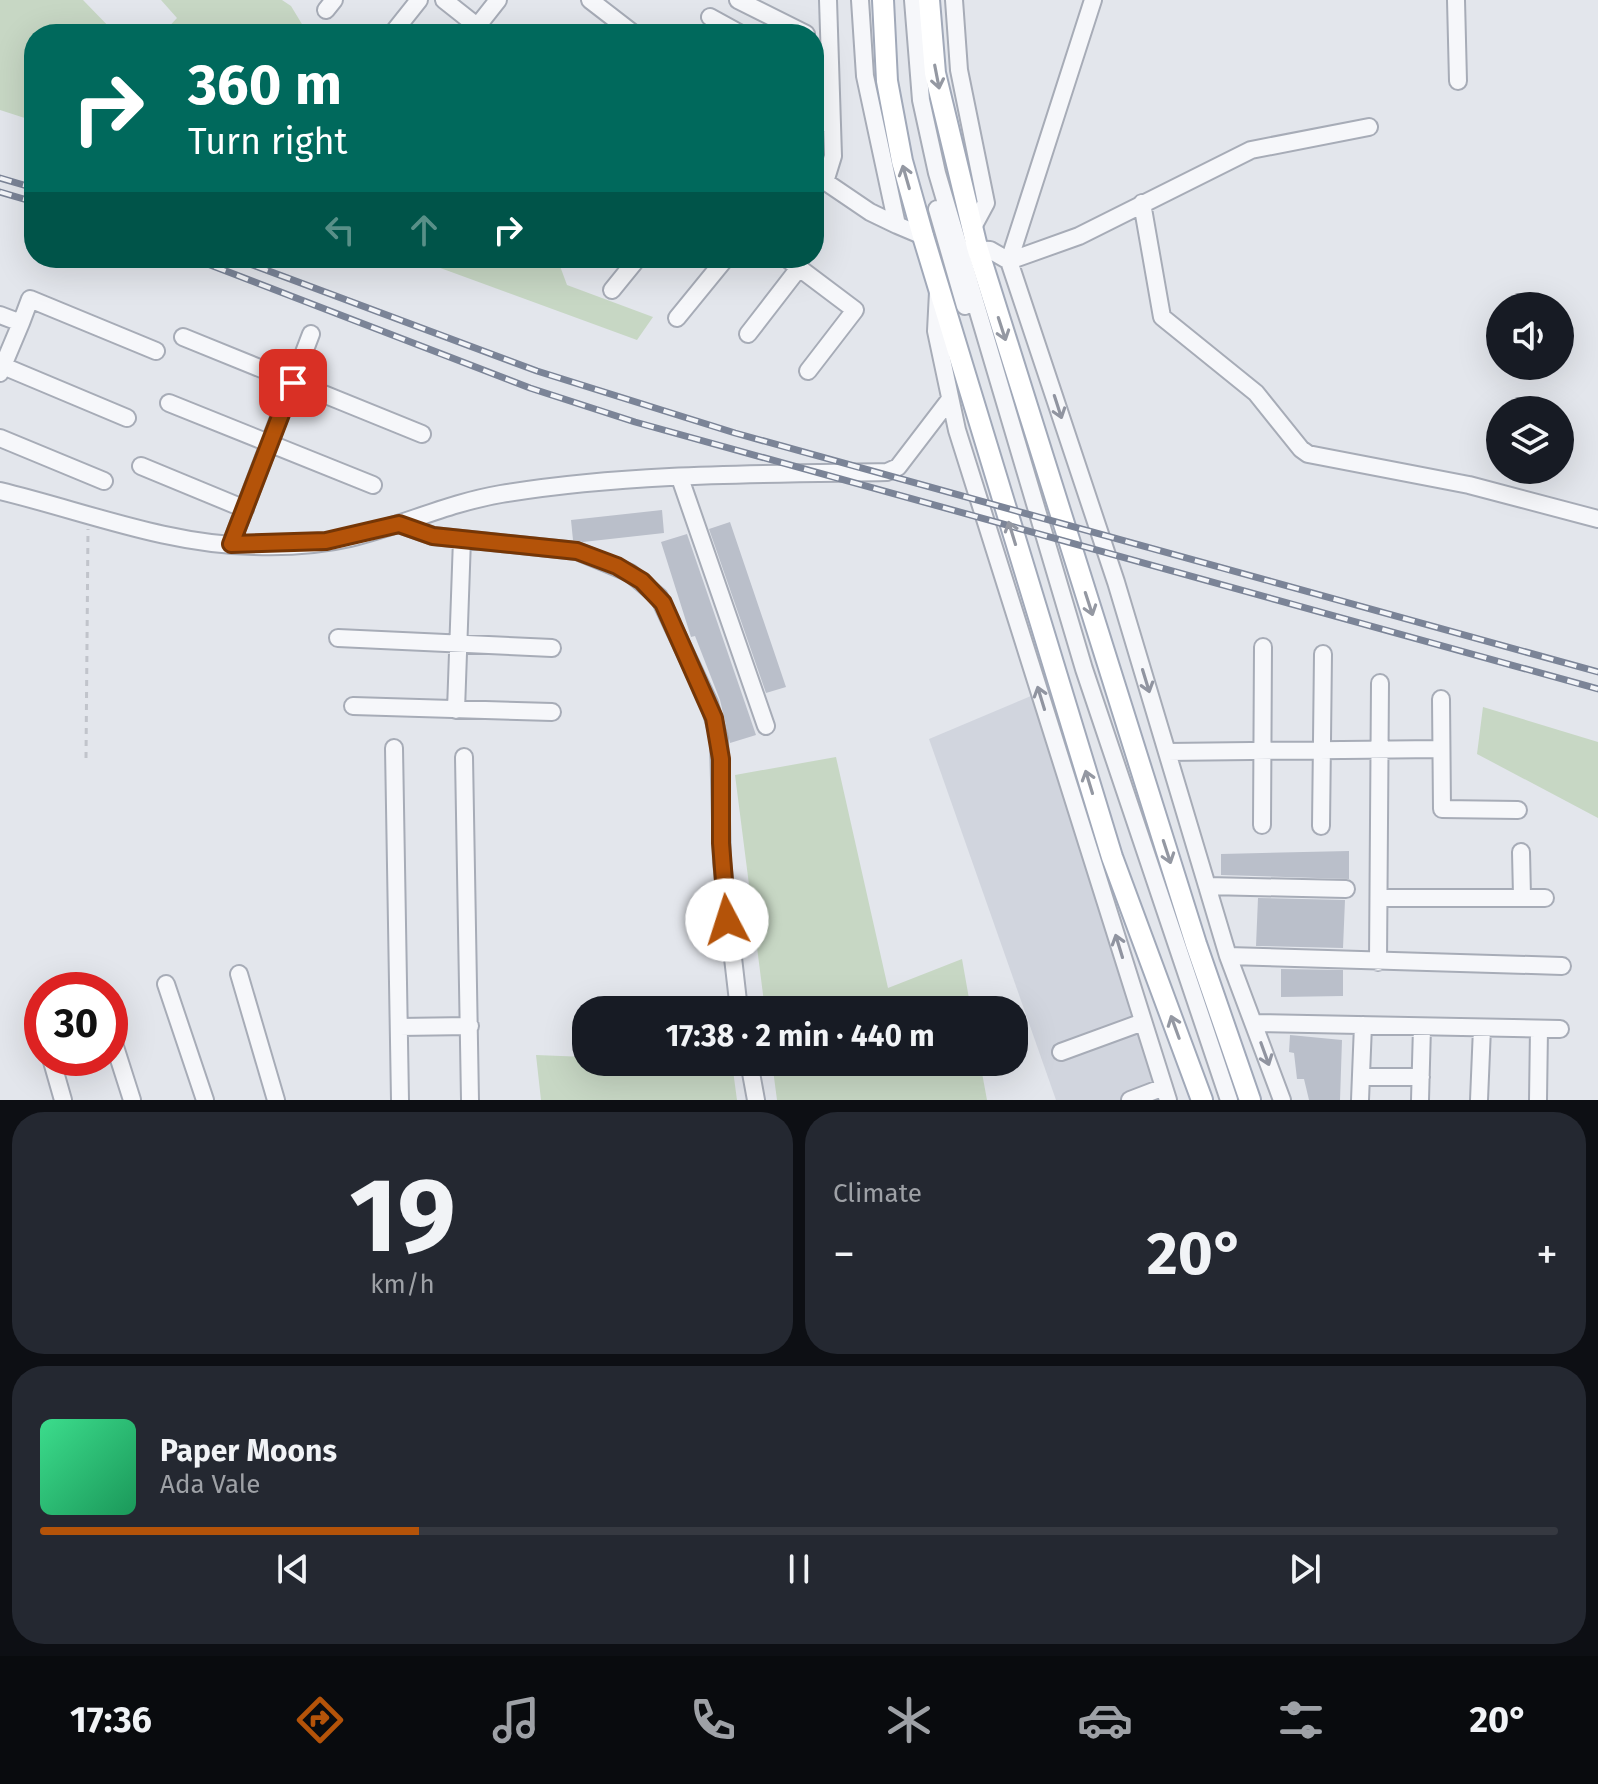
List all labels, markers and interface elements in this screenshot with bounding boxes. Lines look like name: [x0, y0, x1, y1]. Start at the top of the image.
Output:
text: 360 m: [188, 52, 342, 119]
icon: right: [56, 56, 160, 160]
one-way arrow: [930, 64, 945, 90]
text: Turn right: [188, 120, 348, 164]
one-way arrow: [898, 164, 913, 190]
icon: left: [318, 208, 362, 252]
icon: ahead: [402, 208, 446, 252]
icon: right: [486, 208, 530, 252]
map controls: [1486, 292, 1574, 484]
button: sound: [1486, 292, 1574, 380]
one-way arrow: [996, 316, 1010, 341]
pin: [259, 349, 327, 417]
icon: arrive: [271, 361, 315, 405]
one-way arrow: [1051, 394, 1066, 419]
button: layers: [1486, 396, 1574, 484]
one-way arrow: [1004, 521, 1018, 546]
one-way arrow: [1082, 590, 1097, 616]
one-way arrow: [1139, 668, 1154, 694]
one-way arrow: [1033, 685, 1048, 711]
one-way arrow: [1081, 769, 1096, 795]
one-way arrow: [1160, 838, 1175, 864]
position arrow: [685, 878, 769, 962]
one-way arrow: [1111, 933, 1126, 959]
speed limit sign: 30: [24, 972, 128, 1076]
one-way arrow: [1166, 1015, 1181, 1040]
text: 17:38 · 2 min · 440 m: [665, 1018, 935, 1054]
one-way arrow: [1259, 1041, 1273, 1066]
text: 19: [349, 1154, 456, 1279]
text: Climate: [833, 1178, 922, 1209]
text: 20°: [1147, 1218, 1244, 1290]
text: −: [833, 1228, 855, 1281]
text: +: [1536, 1228, 1558, 1281]
text: km/h: [370, 1269, 435, 1300]
text: Paper Moons: [160, 1433, 337, 1469]
text: Ada Vale: [160, 1469, 260, 1500]
icon: previous: [271, 1547, 315, 1591]
icon: pause: [777, 1547, 821, 1591]
icon: next: [1283, 1547, 1327, 1591]
icon: directions: [292, 1692, 348, 1748]
icon: music: [488, 1692, 544, 1748]
icon: phone: [685, 1692, 741, 1748]
icon: climate: [881, 1692, 937, 1748]
icon: car: [1077, 1692, 1133, 1748]
icon: filters: [1273, 1692, 1329, 1748]
text: 17:36: [70, 1698, 152, 1742]
text: 20°: [1469, 1698, 1528, 1742]

